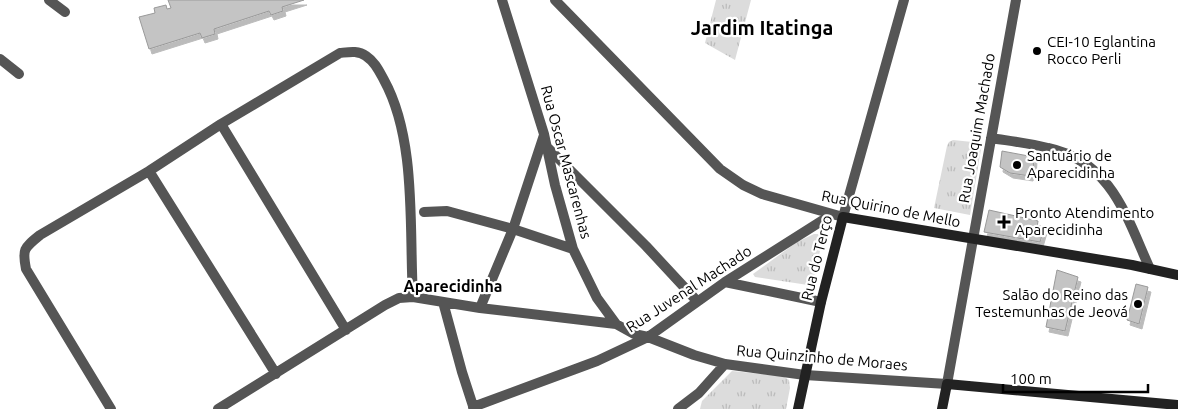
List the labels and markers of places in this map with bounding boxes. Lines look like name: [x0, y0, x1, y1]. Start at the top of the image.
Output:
place label: CEI-10 Eglantina Rocco Perli: [1047, 33, 1156, 67]
marker: CEI-10 Eglantina Rocco Perli: [1031, 45, 1043, 57]
place label: Santuário de Aparecidinha: [1027, 147, 1115, 181]
marker: Santuário de Aparecidinha: [1011, 159, 1023, 171]
place label: Pronto Atendimento Aparecidinha: [1015, 204, 1154, 238]
marker: Pronto Atendimento Aparecidinha: [997, 215, 1011, 229]
place label: Salão do Reino das Testemunhas de Jeová: [975, 286, 1128, 320]
marker: Salão do Reino das Testemunhas de Jeová: [1132, 298, 1144, 310]

